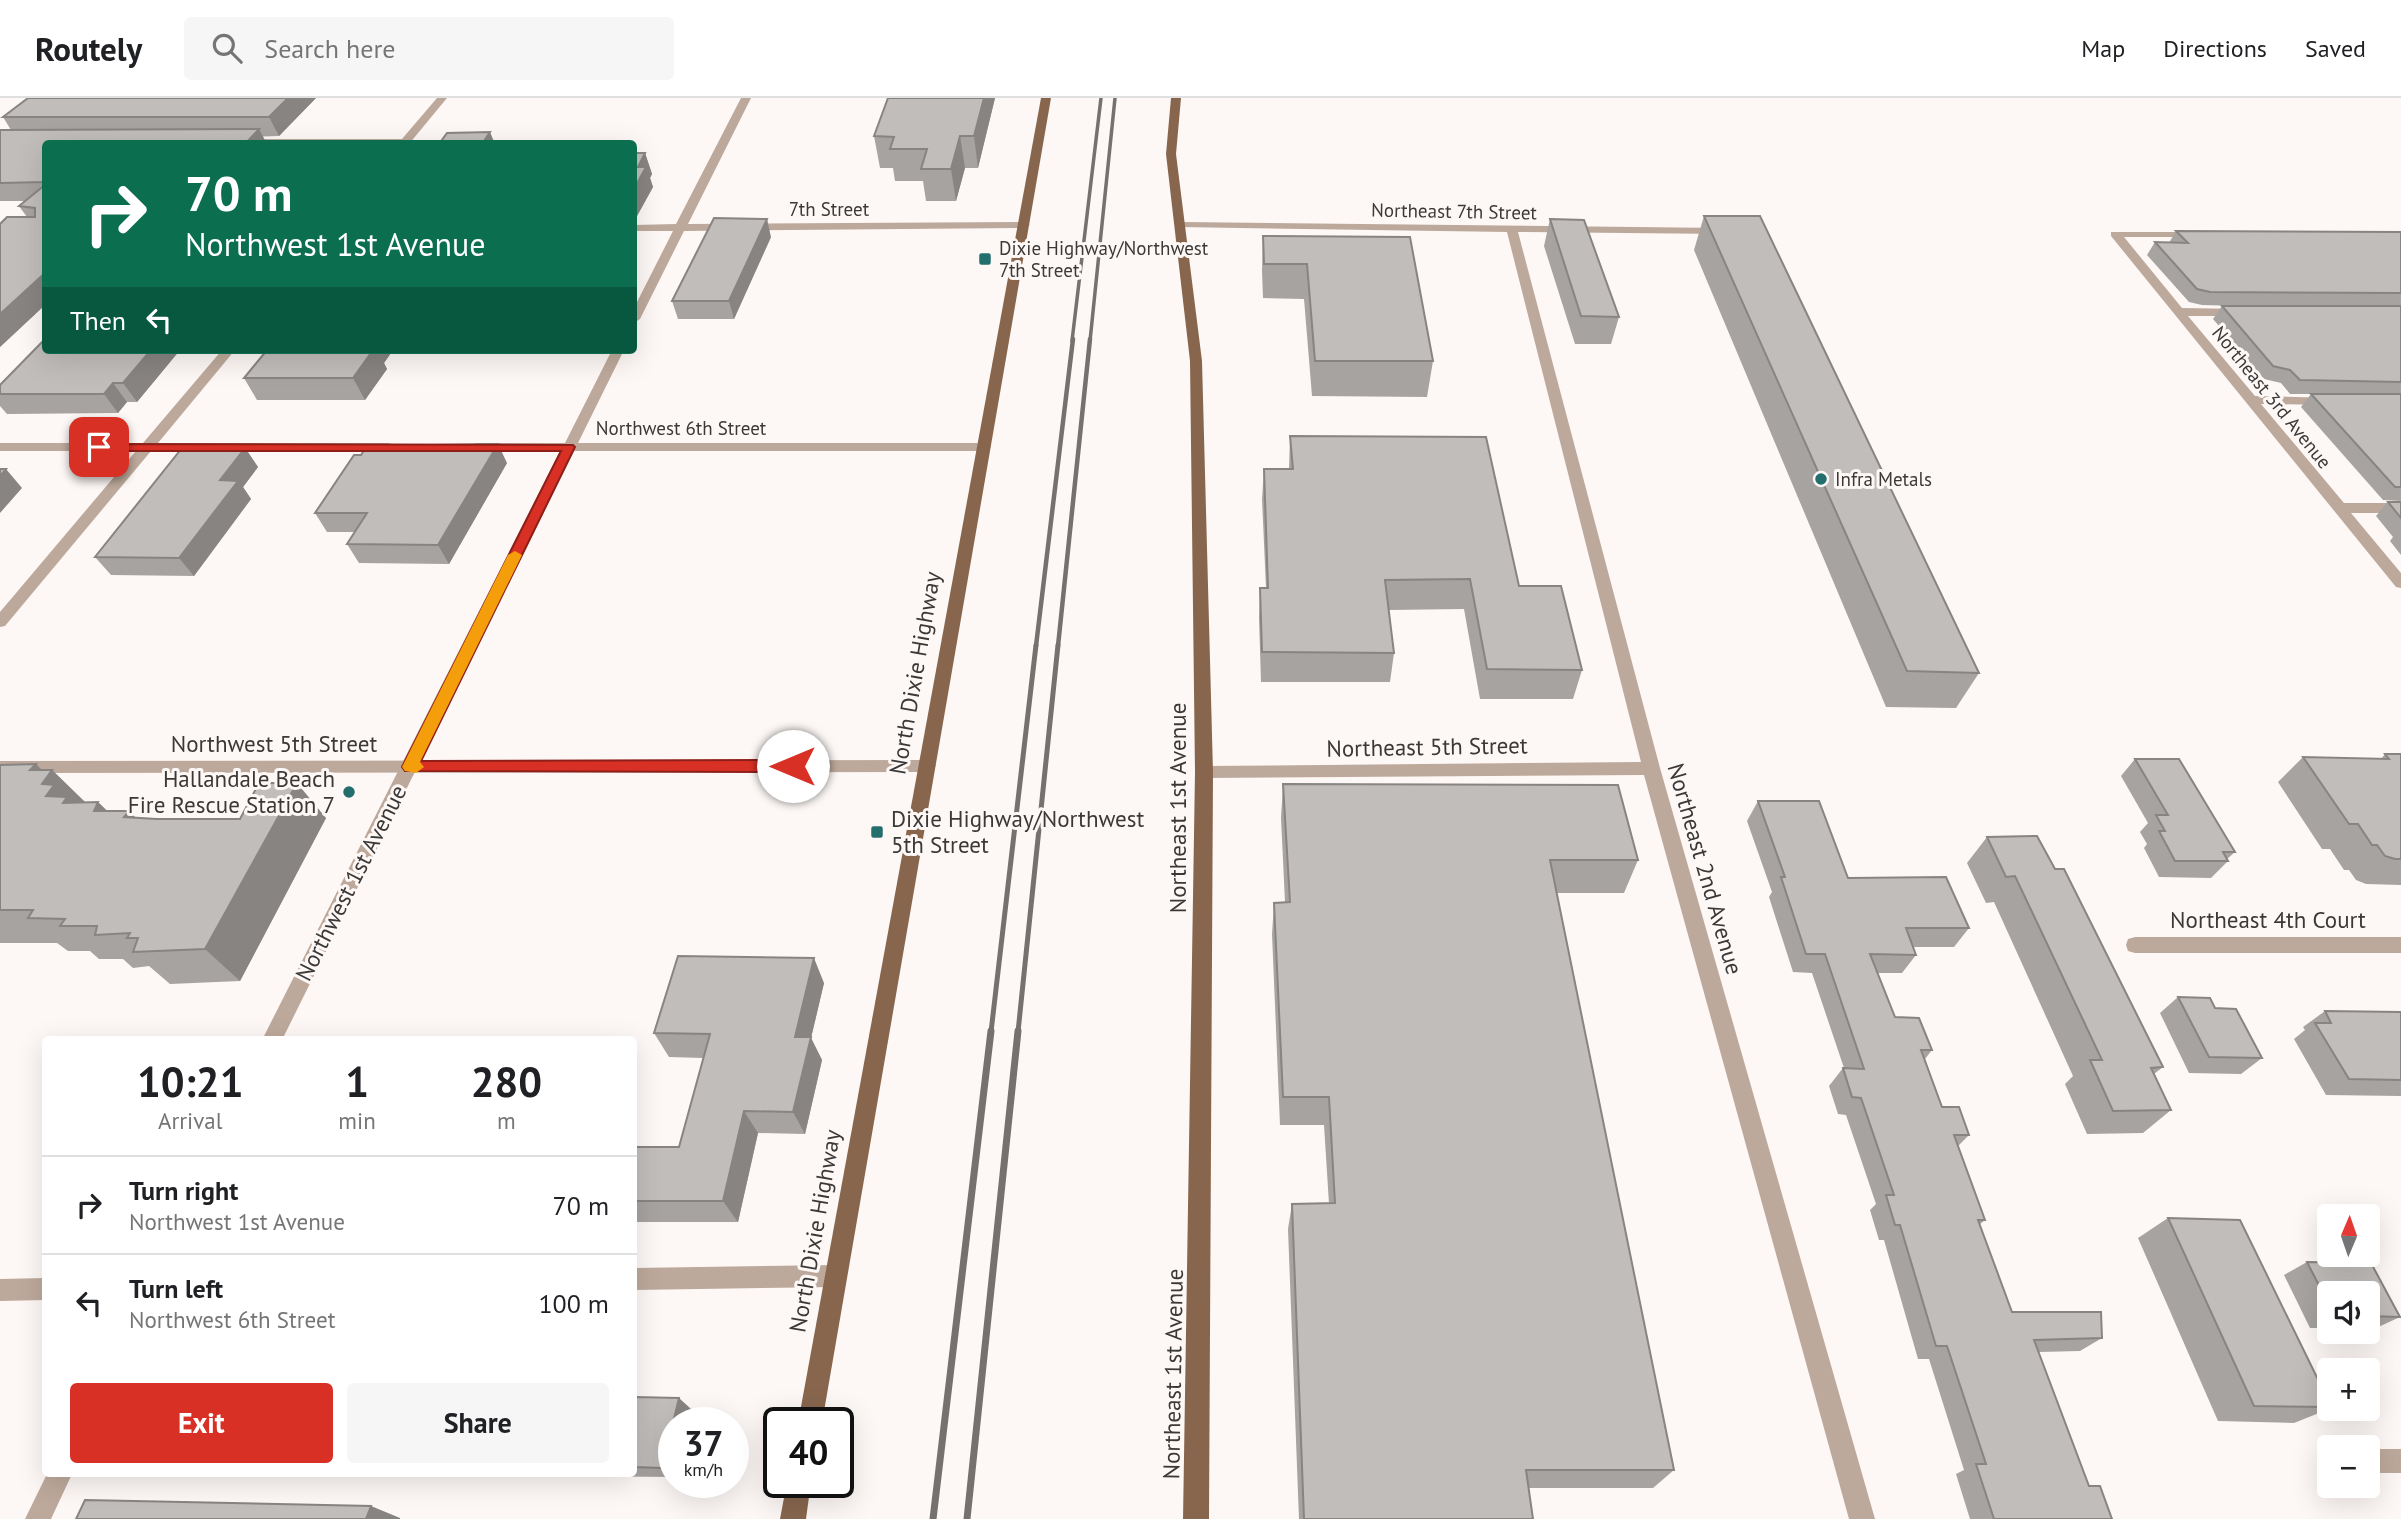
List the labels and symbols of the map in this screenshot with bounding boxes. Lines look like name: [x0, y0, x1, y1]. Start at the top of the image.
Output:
street label: 7th Street: [789, 197, 870, 221]
street label: Northeast 7th Street: [1371, 198, 1538, 224]
place label: Dixie Highway/Northwest 7th Street: [999, 236, 1209, 282]
marker: Dixie Highway/Northwest 7th Street: [977, 251, 993, 267]
street label: Northeast 3rd Avenue: [2207, 321, 2337, 473]
street label: Northwest 6th Street: [596, 416, 767, 440]
pin: [69, 417, 129, 477]
place label: Infra Metals: [1835, 467, 1932, 491]
marker: Infra Metals: [1813, 471, 1829, 487]
street label: North Dixie Highway: [882, 569, 947, 777]
street label: Northeast 1st Avenue: [1163, 703, 1192, 913]
street label: Northwest 5th Street: [171, 729, 377, 758]
position arrow: [756, 729, 830, 803]
street label: Northeast 5th Street: [1326, 730, 1528, 763]
street label: Northeast 2nd Avenue: [1661, 760, 1749, 978]
place label: Hallandale Beach Fire Rescue Station 7: [128, 764, 335, 819]
street label: Northwest 1st Avenue: [289, 780, 412, 986]
marker: Hallandale Beach Fire Rescue Station 7: [341, 784, 357, 800]
place label: Dixie Highway/Northwest 5th Street: [891, 804, 1144, 859]
marker: Dixie Highway/Northwest 5th Street: [869, 824, 885, 840]
street label: Northeast 4th Court: [2170, 905, 2366, 934]
street label: North Dixie Highway: [782, 1127, 847, 1335]
north arrow: [2317, 1204, 2380, 1267]
street label: Northeast 1st Avenue: [1156, 1268, 1189, 1480]
speed limit sign: 40: [763, 1407, 854, 1498]

